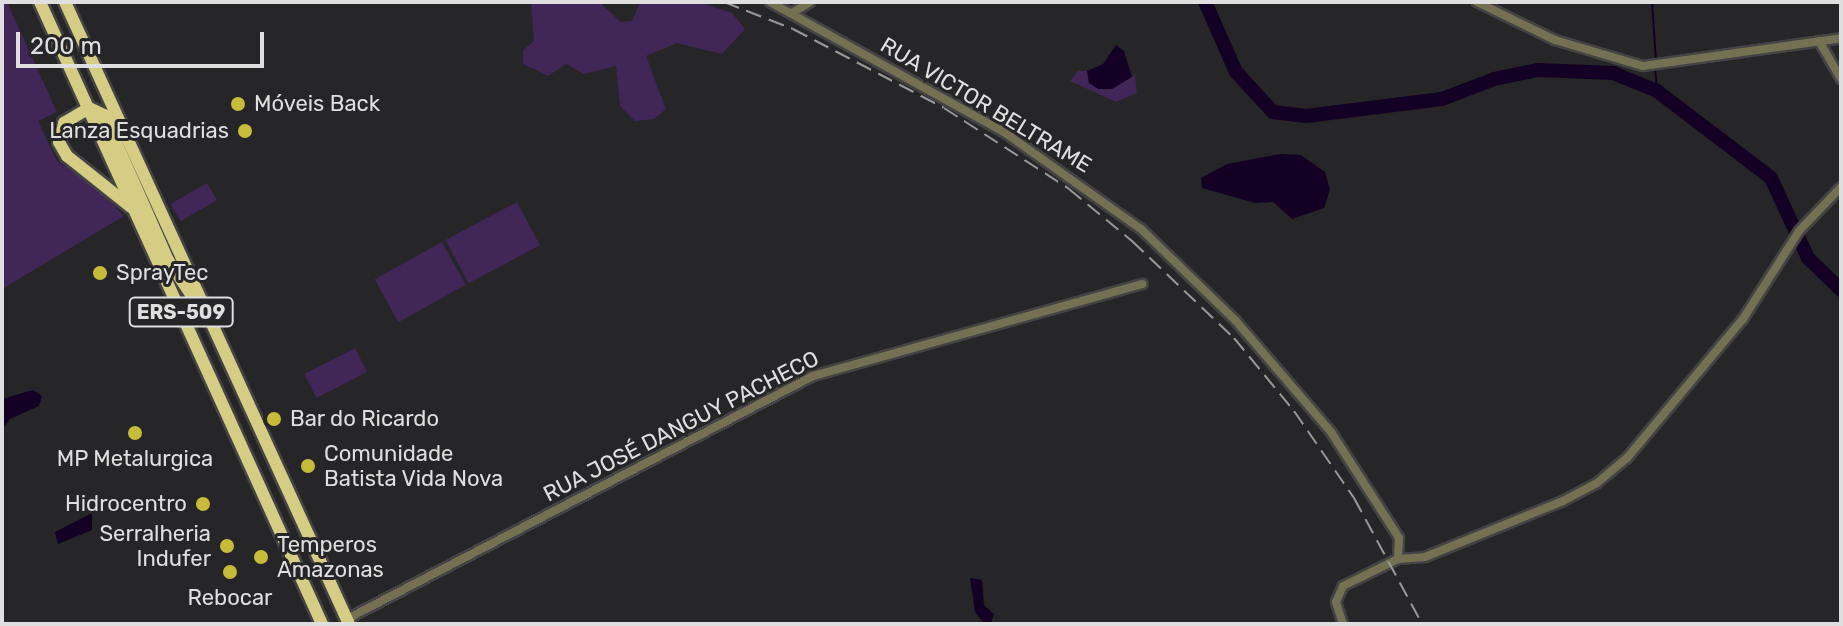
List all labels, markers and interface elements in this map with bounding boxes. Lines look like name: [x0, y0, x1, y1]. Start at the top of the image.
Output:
scale bar: [20, 16, 268, 66]
street label: RUA VICTOR BELTRAME: [875, 31, 1097, 179]
text: 200 m: [30, 32, 102, 60]
place label: Móveis Back: [254, 91, 380, 117]
marker: Móveis Back: [229, 95, 247, 113]
place label: Lanza Esquadrias: [49, 118, 229, 144]
marker: Lanza Esquadrias: [236, 122, 254, 140]
place label: SprayTec: [116, 260, 208, 286]
marker: SprayTec: [91, 264, 109, 282]
road number: ERS-509: [127, 296, 235, 328]
street label: RUA JOSÉ DANGUY PACHECO: [538, 345, 824, 507]
place label: Bar do Ricardo: [290, 406, 440, 432]
marker: Bar do Ricardo: [265, 410, 283, 428]
marker: MP Metalurgica: [126, 424, 144, 442]
place label: Comunidade Batista Vida Nova: [324, 440, 504, 492]
place label: MP Metalurgica: [57, 446, 213, 472]
marker: Comunidade Batista Vida Nova: [299, 457, 317, 475]
place label: Hidrocentro: [65, 491, 187, 517]
marker: Hidrocentro: [194, 495, 212, 513]
place label: Serralheria Indufer: [99, 520, 211, 572]
place label: Temperos Amazonas: [277, 531, 384, 582]
marker: Serralheria Indufer: [218, 537, 236, 555]
marker: Temperos Amazonas: [252, 548, 270, 566]
marker: Rebocar: [221, 563, 239, 581]
place label: Rebocar: [188, 585, 272, 611]

